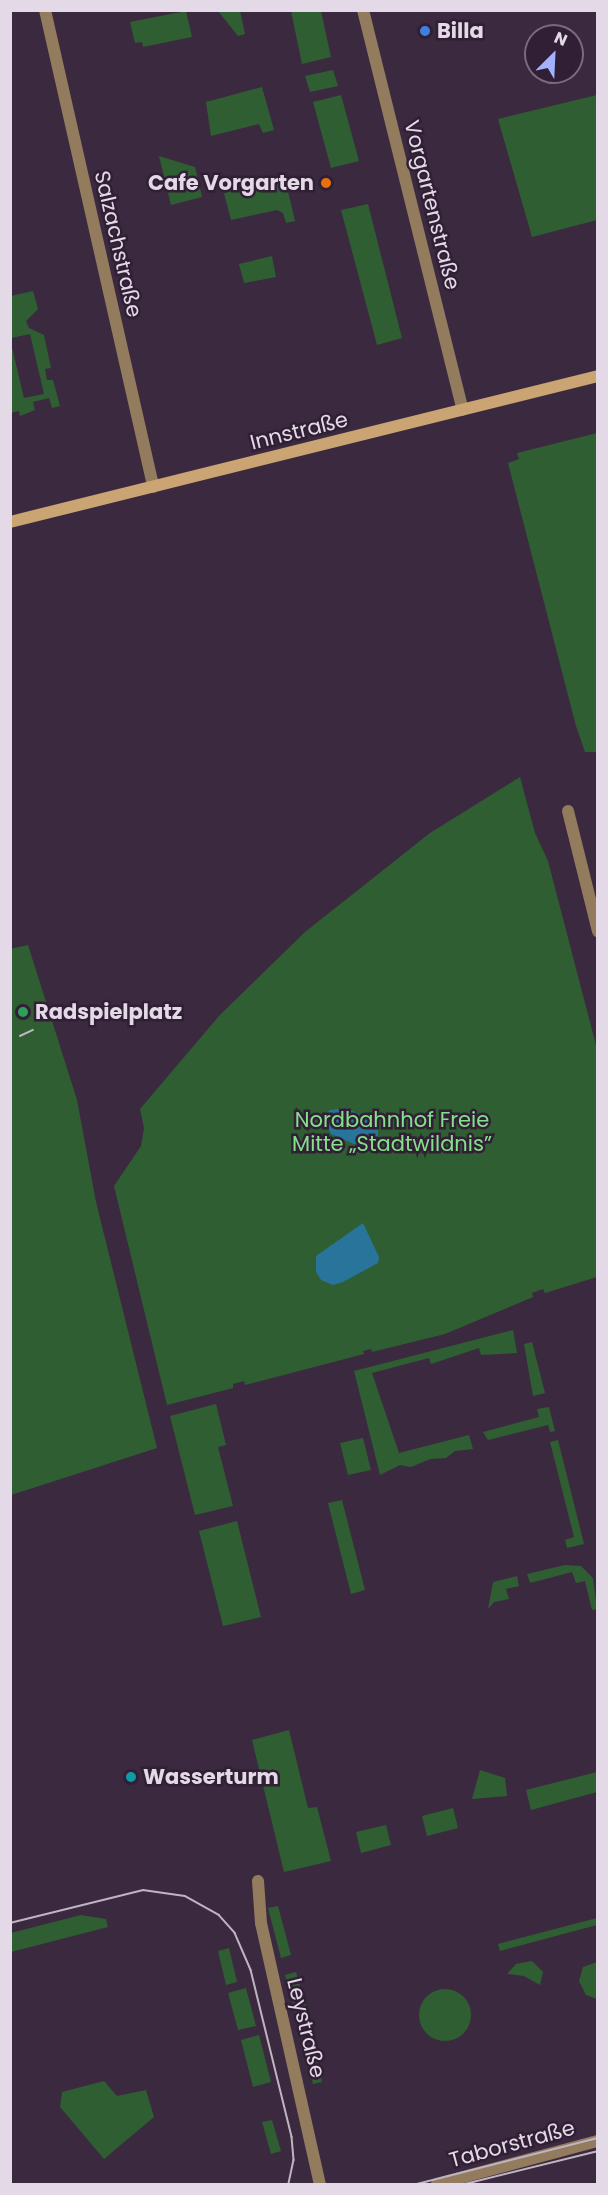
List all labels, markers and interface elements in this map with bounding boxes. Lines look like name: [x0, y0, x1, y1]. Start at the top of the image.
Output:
place label: Billa: [437, 18, 484, 44]
marker: Billa: [418, 24, 432, 38]
north arrow: [524, 24, 584, 84]
text: N: [551, 26, 571, 52]
street label: Vorgartenstraße: [399, 118, 465, 292]
street label: Salzachstraße: [89, 168, 147, 320]
place label: Cafe Vorgarten: [148, 170, 314, 196]
marker: Cafe Vorgarten: [319, 176, 333, 190]
street label: Innstraße: [247, 407, 351, 455]
place label: Radspielplatz: [35, 999, 182, 1025]
marker: Radspielplatz: [16, 1005, 30, 1019]
park label: Nordbahnhof Freie Mitte „Stadtwildnis”: [292, 1107, 492, 1157]
place label: Wasserturm: [143, 1764, 279, 1790]
marker: Wasserturm: [124, 1770, 138, 1784]
street label: Leystraße: [281, 1976, 331, 2080]
street label: Taborstraße: [446, 2115, 578, 2173]

